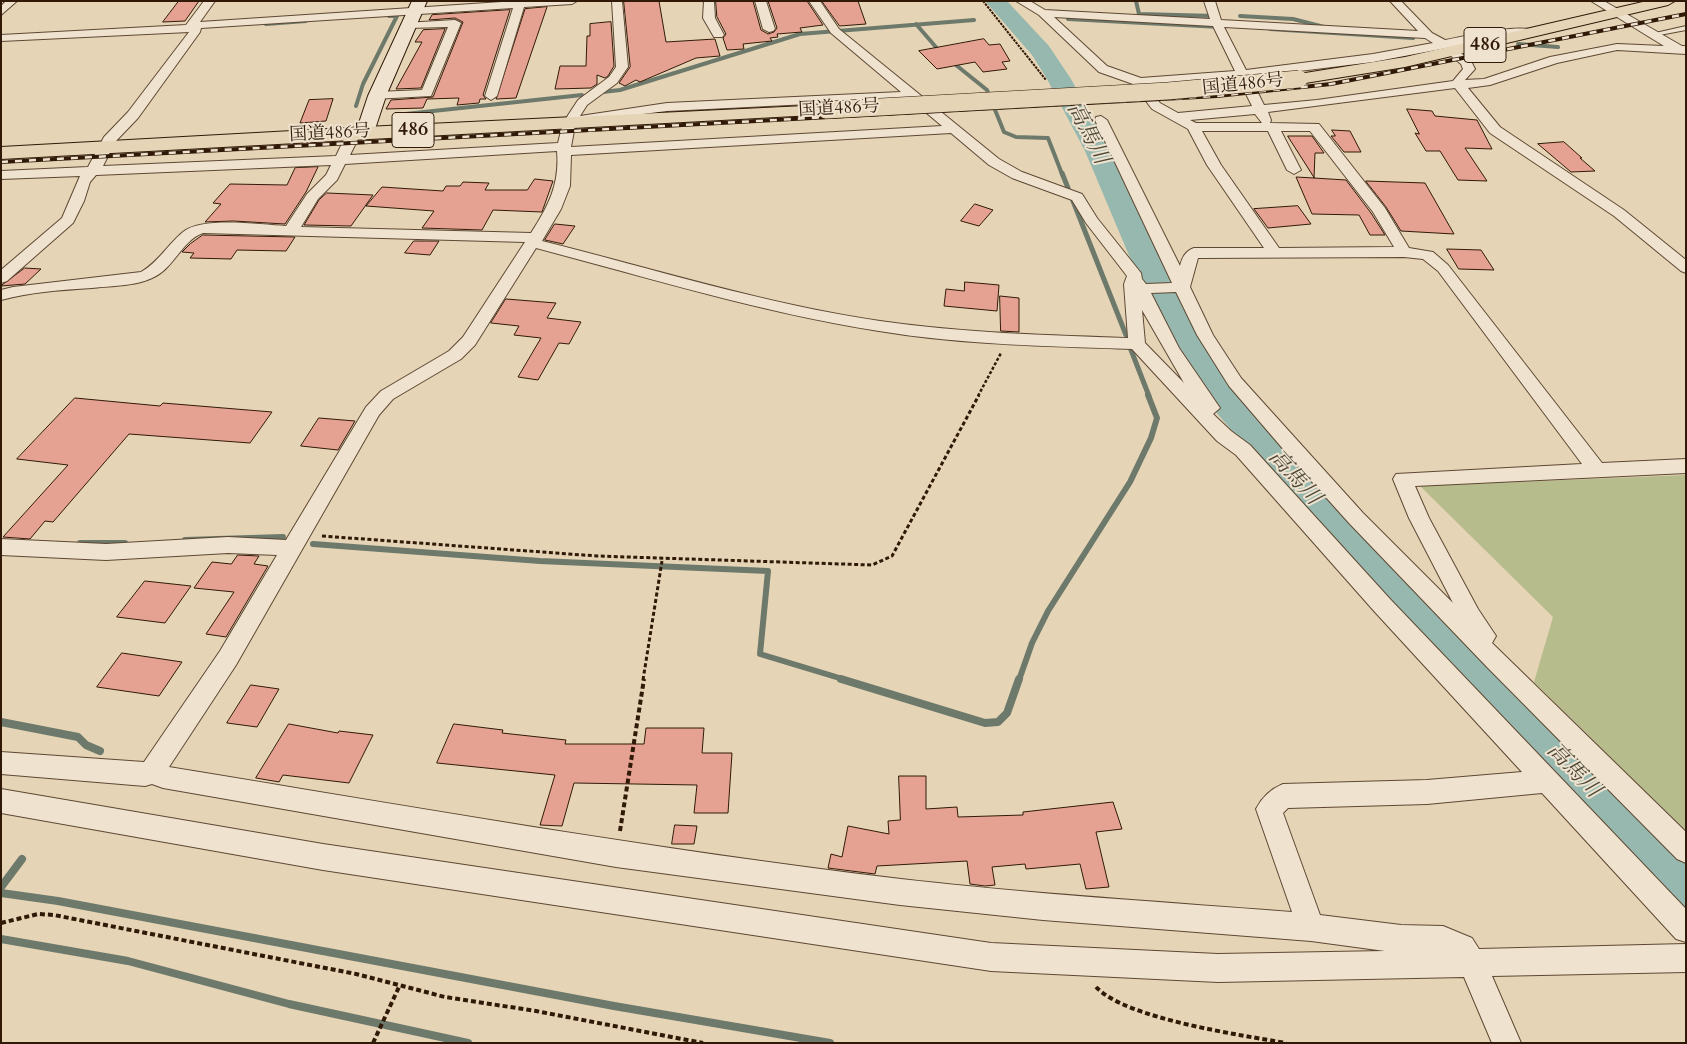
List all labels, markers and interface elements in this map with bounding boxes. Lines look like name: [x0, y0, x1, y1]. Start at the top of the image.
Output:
road number: 486: [1464, 28, 1506, 62]
street label: 国道486号: [1201, 70, 1285, 100]
street label: 国道486号: [798, 96, 880, 122]
water label: 高馬川: [1060, 99, 1114, 169]
road number: 486: [392, 112, 434, 148]
street label: 国道486号: [289, 121, 371, 147]
water label: 高馬川: [1262, 445, 1326, 511]
water label: 高馬川: [1541, 738, 1605, 804]

